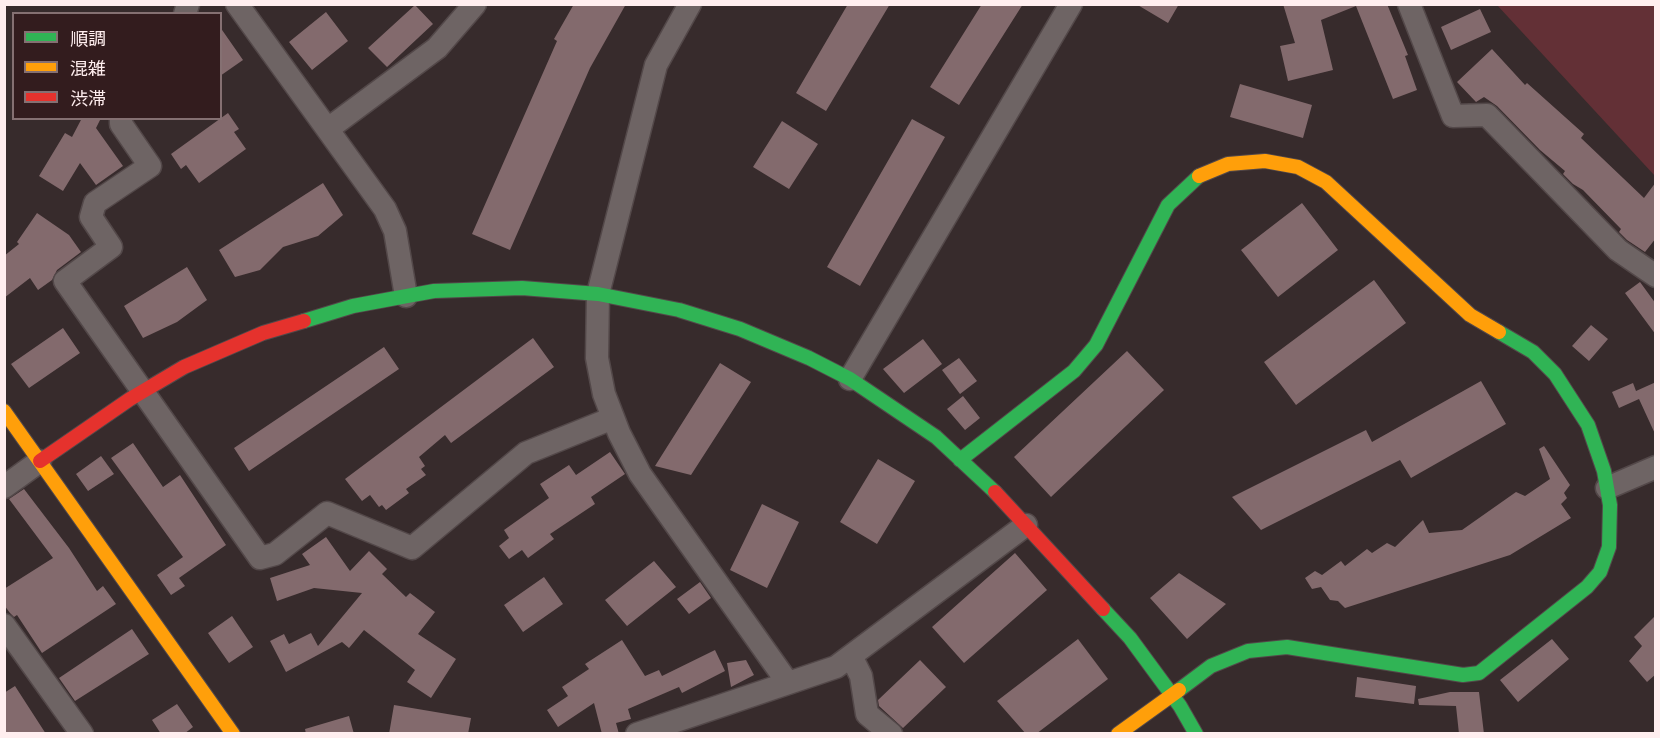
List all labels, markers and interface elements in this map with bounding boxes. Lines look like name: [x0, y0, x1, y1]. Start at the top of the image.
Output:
legend: [12, 12, 222, 120]
text: 順調: [70, 27, 106, 50]
text: 混雑: [70, 57, 106, 80]
text: 渋滞: [70, 87, 106, 110]

